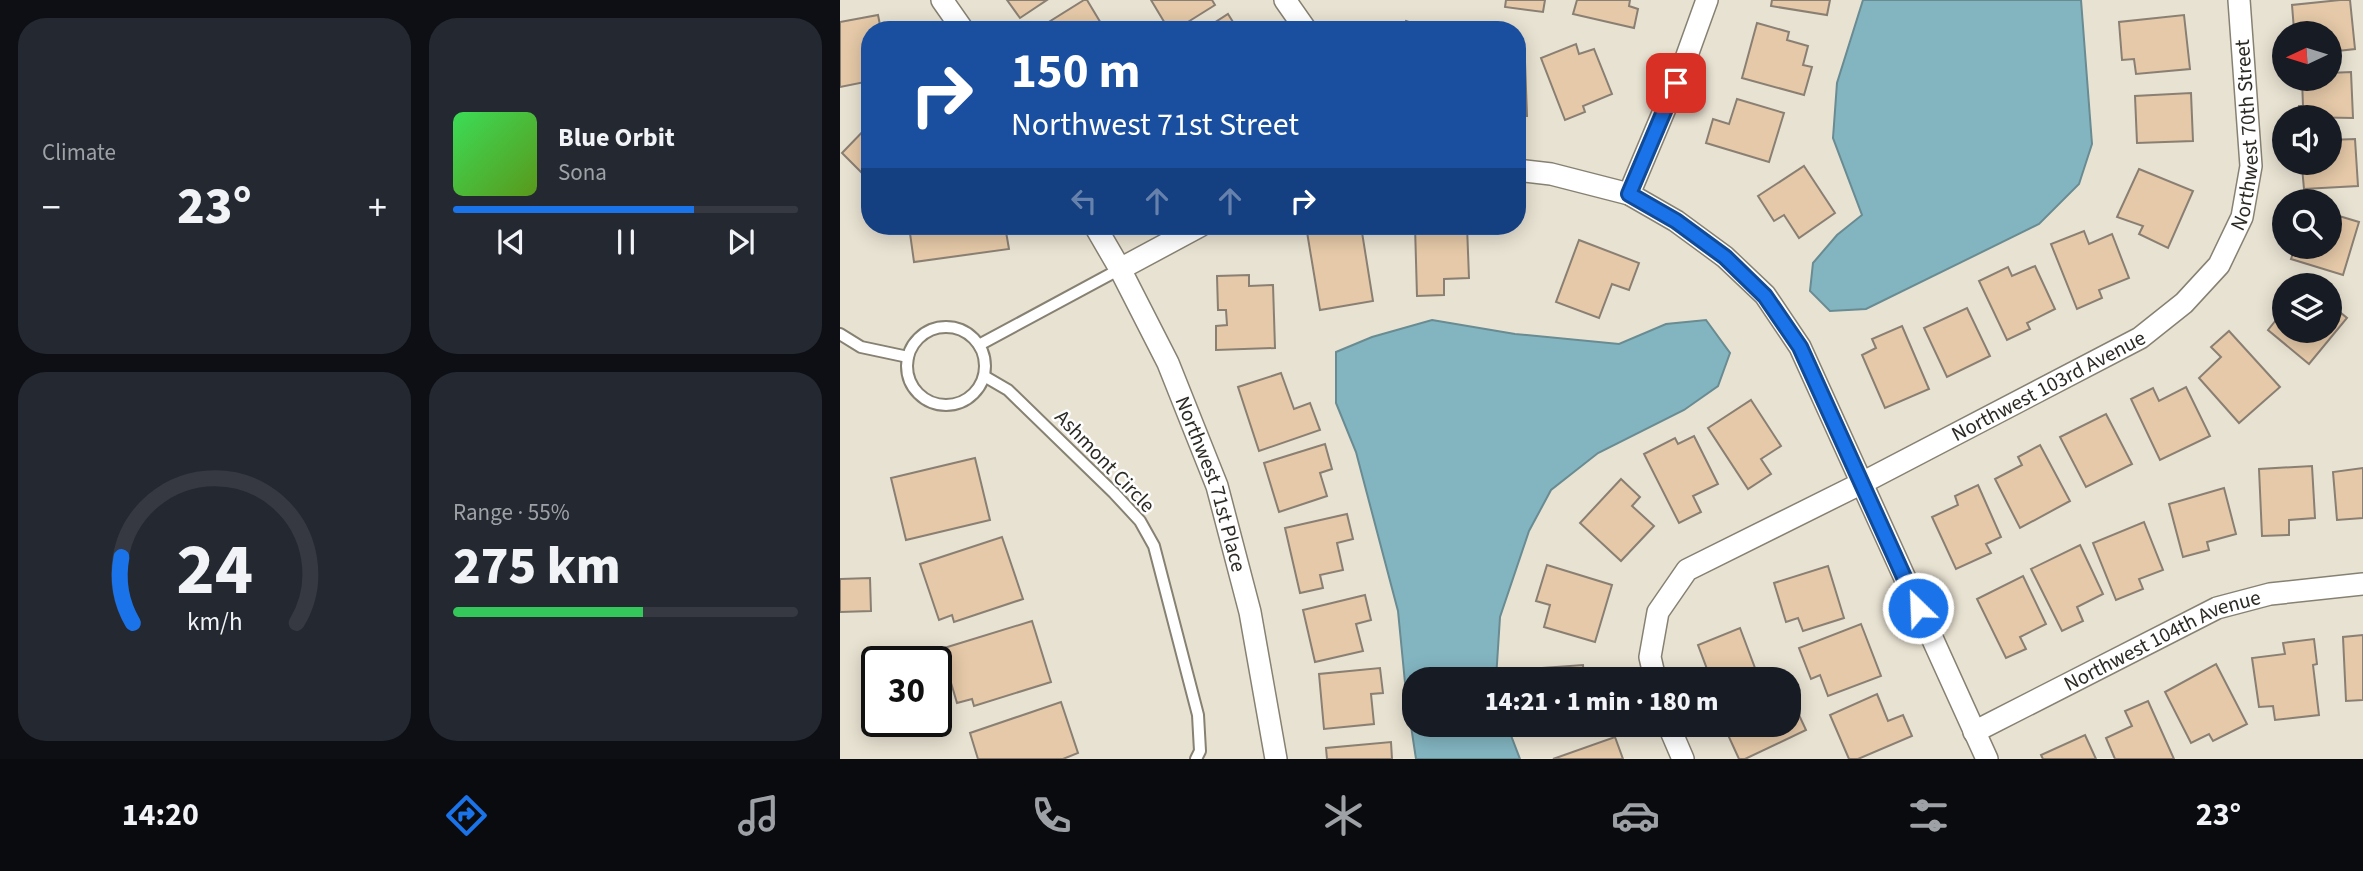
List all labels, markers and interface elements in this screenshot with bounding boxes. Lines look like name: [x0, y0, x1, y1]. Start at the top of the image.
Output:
north arrow: [2272, 21, 2342, 91]
map controls: [2272, 21, 2342, 343]
text: 150 m: [1011, 37, 1140, 107]
street label: Northwest 70th Street: [2223, 38, 2266, 236]
icon: right: [896, 49, 987, 140]
pin: [1646, 53, 1706, 113]
icon: arrive: [1657, 64, 1695, 102]
text: Northwest 71st Street: [1011, 102, 1299, 148]
button: sound: [2272, 105, 2342, 175]
text: Blue Orbit: [558, 119, 675, 156]
text: Climate: [42, 136, 116, 169]
text: Sona: [558, 156, 607, 189]
text: 23°: [177, 170, 252, 244]
text: −: [42, 181, 61, 235]
text: +: [368, 181, 387, 235]
icon: left: [1065, 182, 1103, 220]
icon: ahead: [1138, 182, 1176, 220]
icon: ahead: [1211, 182, 1249, 220]
icon: right: [1284, 182, 1322, 220]
button: search: [2272, 189, 2342, 259]
icon: previous: [492, 223, 530, 261]
icon: pause: [607, 223, 645, 261]
icon: next: [722, 223, 760, 261]
button: layers: [2272, 273, 2342, 343]
street label: Northwest 103rd Avenue: [1946, 323, 2151, 449]
street label: Northwest 71st Place: [1168, 392, 1254, 575]
street label: Ashmont Circle: [1048, 403, 1162, 519]
text: Range · 55%: [453, 496, 570, 529]
text: 24: [176, 518, 253, 622]
text: 275 km: [453, 530, 621, 604]
position arrow: [1881, 571, 1955, 645]
street label: Northwest 104th Avenue: [2059, 582, 2264, 699]
text: km/h: [187, 603, 242, 639]
speed limit sign: 30: [861, 646, 952, 737]
text: 14:21 · 1 min · 180 m: [1485, 683, 1718, 720]
icon: directions: [442, 791, 491, 840]
icon: music: [734, 791, 783, 840]
icon: phone: [1027, 791, 1076, 840]
icon: climate: [1319, 791, 1368, 840]
icon: car: [1611, 791, 1660, 840]
icon: filters: [1904, 791, 1953, 840]
text: 14:20: [122, 792, 199, 838]
text: 23°: [2196, 792, 2241, 838]

